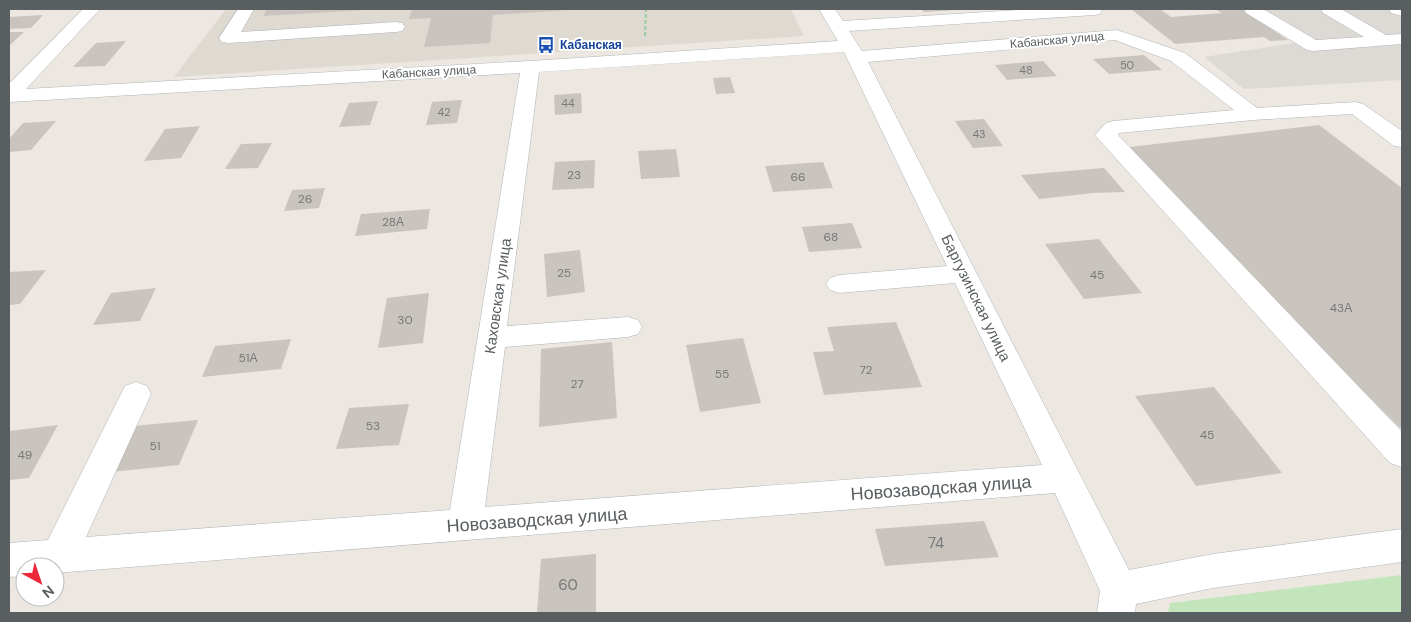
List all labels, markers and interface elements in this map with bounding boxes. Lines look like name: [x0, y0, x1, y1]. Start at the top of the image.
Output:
street label: Кабанская улица: [1009, 28, 1105, 52]
bus stop icon: Кабанская: [536, 35, 556, 55]
place label: Кабанская: [560, 37, 622, 53]
house number: 50: [1120, 58, 1134, 72]
street label: Кабанская улица: [381, 62, 477, 82]
house number: 48: [1019, 63, 1033, 77]
house number: 44: [561, 96, 575, 110]
house number: 42: [437, 105, 451, 119]
house number: 43: [972, 127, 986, 141]
house number: 23: [567, 167, 581, 183]
house number: 66: [790, 169, 806, 185]
house number: 26: [298, 191, 312, 207]
house number: 28А: [382, 214, 404, 230]
house number: 68: [824, 229, 838, 245]
street label: Баргузинская улица: [937, 231, 1016, 365]
street label: Каховская улица: [480, 236, 516, 355]
house number: 25: [557, 265, 571, 281]
house number: 45: [1090, 267, 1104, 283]
house number: 43А: [1330, 300, 1352, 316]
house number: 30: [397, 312, 413, 328]
house number: 51А: [238, 350, 258, 366]
house number: 72: [859, 362, 873, 378]
house number: 55: [715, 366, 729, 382]
house number: 27: [570, 376, 584, 392]
house number: 53: [366, 418, 380, 434]
house number: 45: [1200, 427, 1214, 443]
house number: 51: [149, 438, 161, 454]
house number: 49: [18, 447, 32, 463]
street label: Новозаводская улица: [850, 470, 1033, 506]
street label: Новозаводская улица: [446, 502, 629, 538]
house number: 74: [928, 533, 944, 553]
north arrow: [15, 557, 65, 607]
house number: 60: [558, 575, 578, 595]
text: N: [39, 582, 58, 602]

